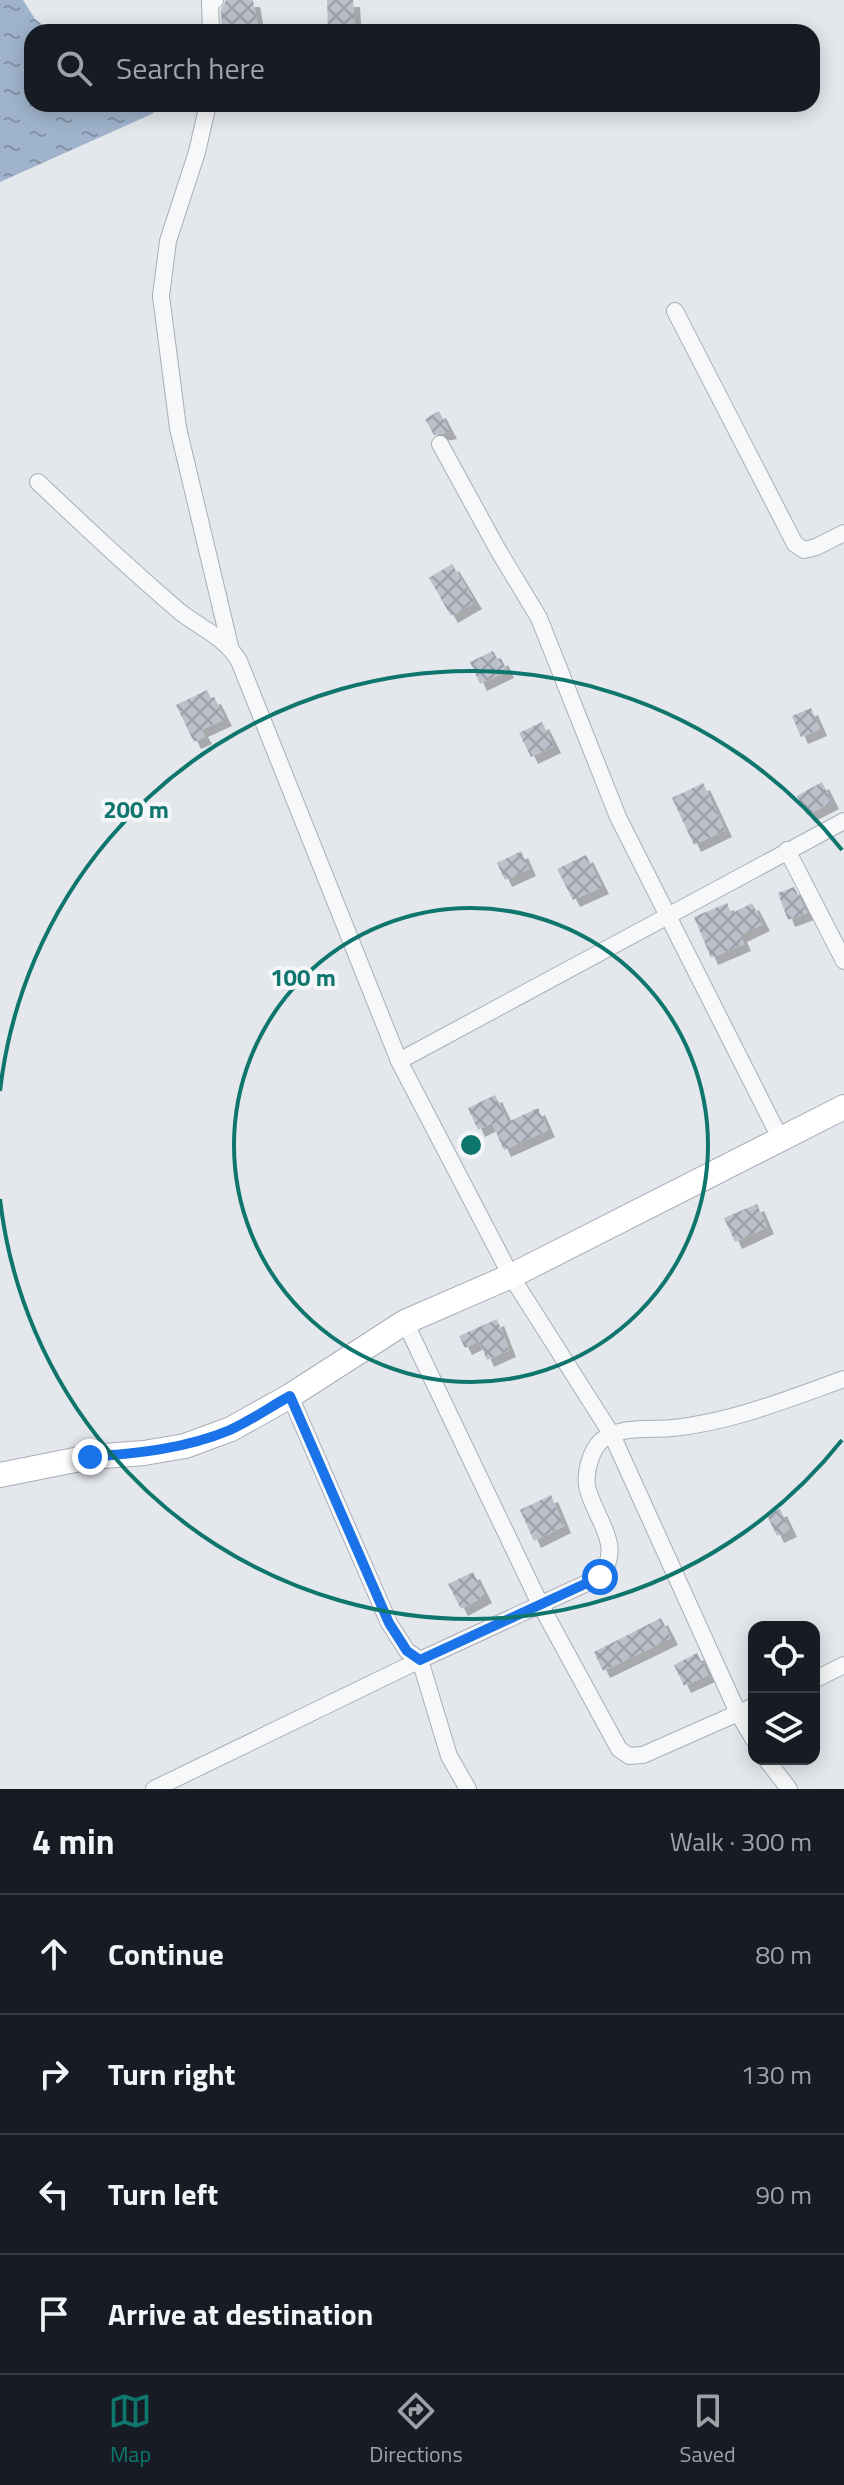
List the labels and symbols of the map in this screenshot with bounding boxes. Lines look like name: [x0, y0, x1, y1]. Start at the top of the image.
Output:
text: 200 m: [103, 791, 169, 827]
text: 100 m: [270, 959, 336, 995]
centre of rings: [457, 1131, 485, 1159]
route end: [72, 1439, 108, 1475]
route start: [582, 1559, 618, 1595]

